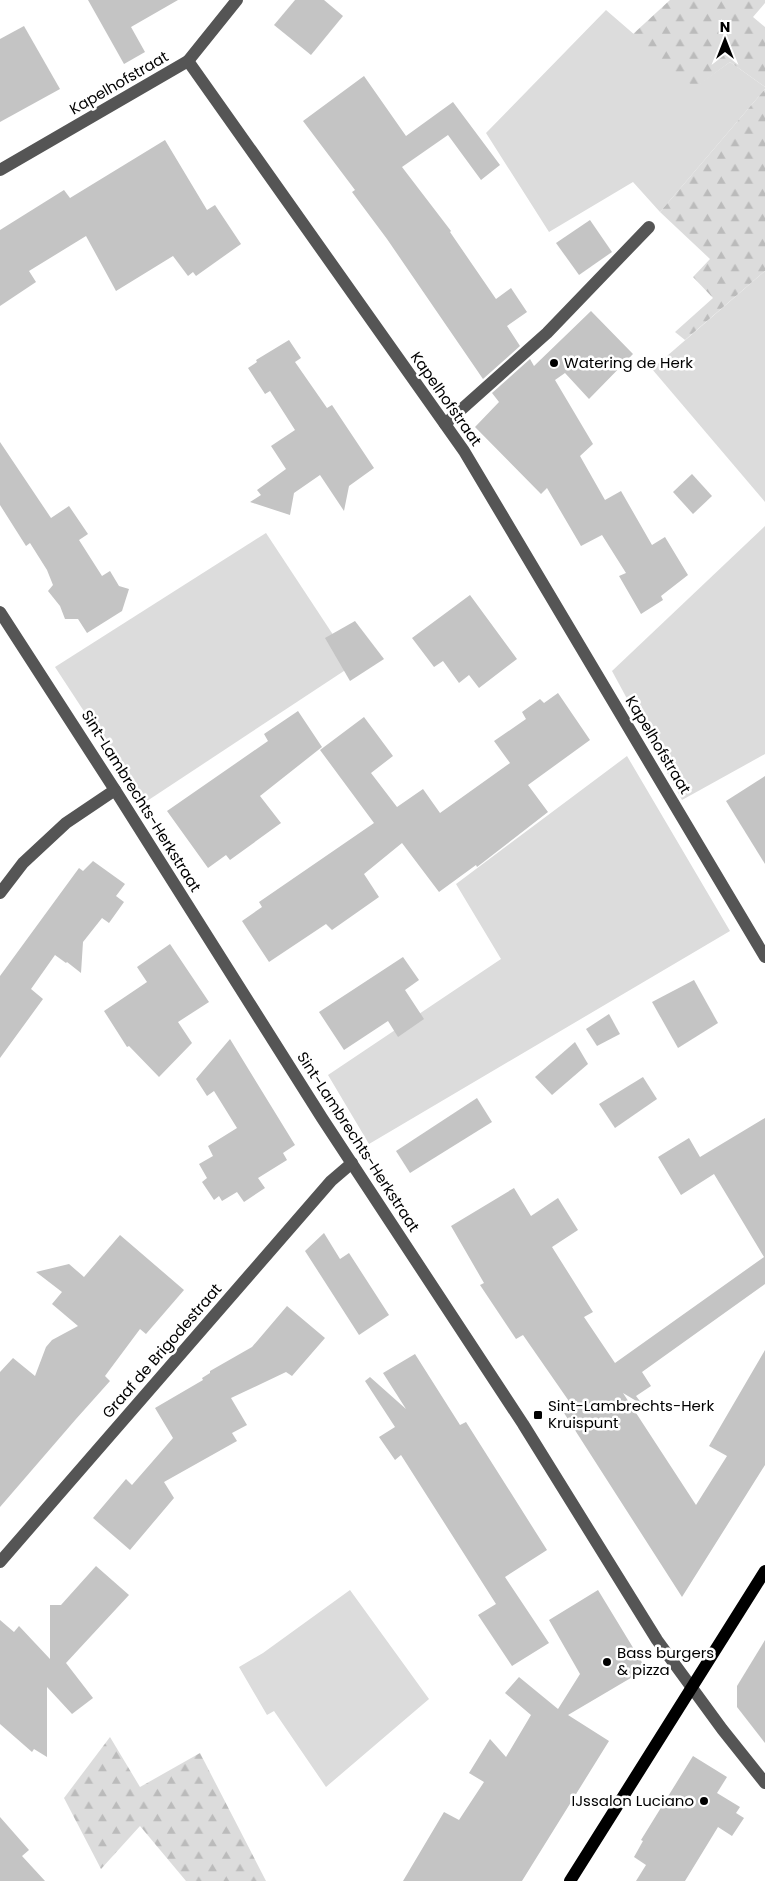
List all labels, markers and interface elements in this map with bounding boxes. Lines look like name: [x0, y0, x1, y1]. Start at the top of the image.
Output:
north arrow: [700, 15, 750, 65]
text: N: [720, 17, 730, 37]
street label: Kapelhofstraat: [65, 46, 172, 119]
street label: Kapelhofstraat: [406, 347, 487, 450]
place label: Watering de Herk: [564, 352, 693, 373]
marker: Watering de Herk: [548, 357, 560, 369]
street label: Kapelhofstraat: [621, 692, 696, 798]
street label: Sint-Lambrechts-Herkstraat: [77, 706, 206, 896]
street label: Sint-Lambrechts-Herkstraat: [292, 1048, 425, 1236]
street label: Graaf de Brigodestraat: [97, 1279, 226, 1423]
place label: Sint-Lambrechts-Herk Kruispunt: [548, 1395, 714, 1433]
marker: Sint-Lambrechts-Herk Kruispunt: [532, 1409, 544, 1421]
place label: Bass burgers & pizza: [617, 1642, 714, 1680]
marker: Bass burgers & pizza: [601, 1656, 613, 1668]
place label: IJssalon Luciano: [571, 1790, 694, 1811]
marker: IJssalon Luciano: [698, 1795, 710, 1807]

